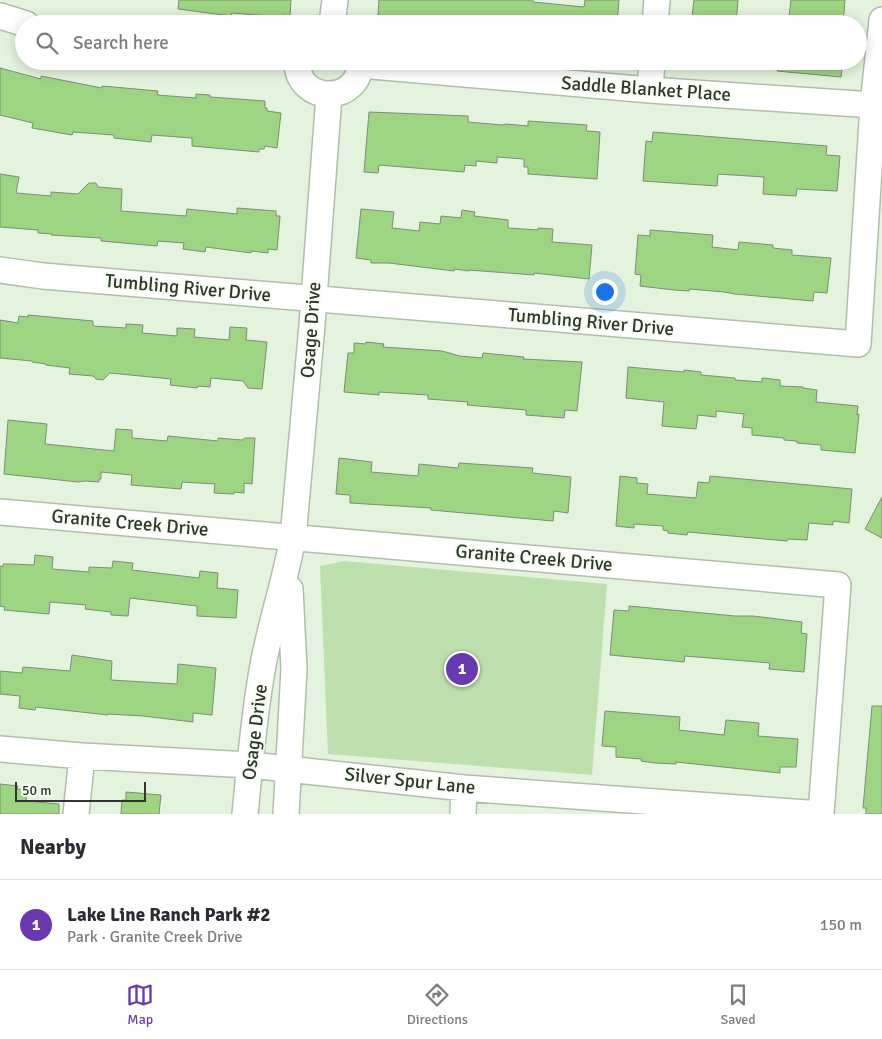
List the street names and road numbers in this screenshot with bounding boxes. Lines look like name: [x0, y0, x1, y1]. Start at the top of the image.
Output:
street label: Saddle Blanket Place: [560, 71, 732, 107]
street label: Tumbling River Drive: [104, 269, 272, 307]
street label: Osage Drive: [296, 281, 326, 379]
street label: Tumbling River Drive: [507, 303, 675, 341]
street label: Granite Creek Drive: [50, 504, 210, 542]
street label: Granite Creek Drive: [454, 539, 614, 577]
street label: Osage Drive: [237, 683, 273, 781]
street label: Silver Spur Lane: [343, 762, 477, 800]

